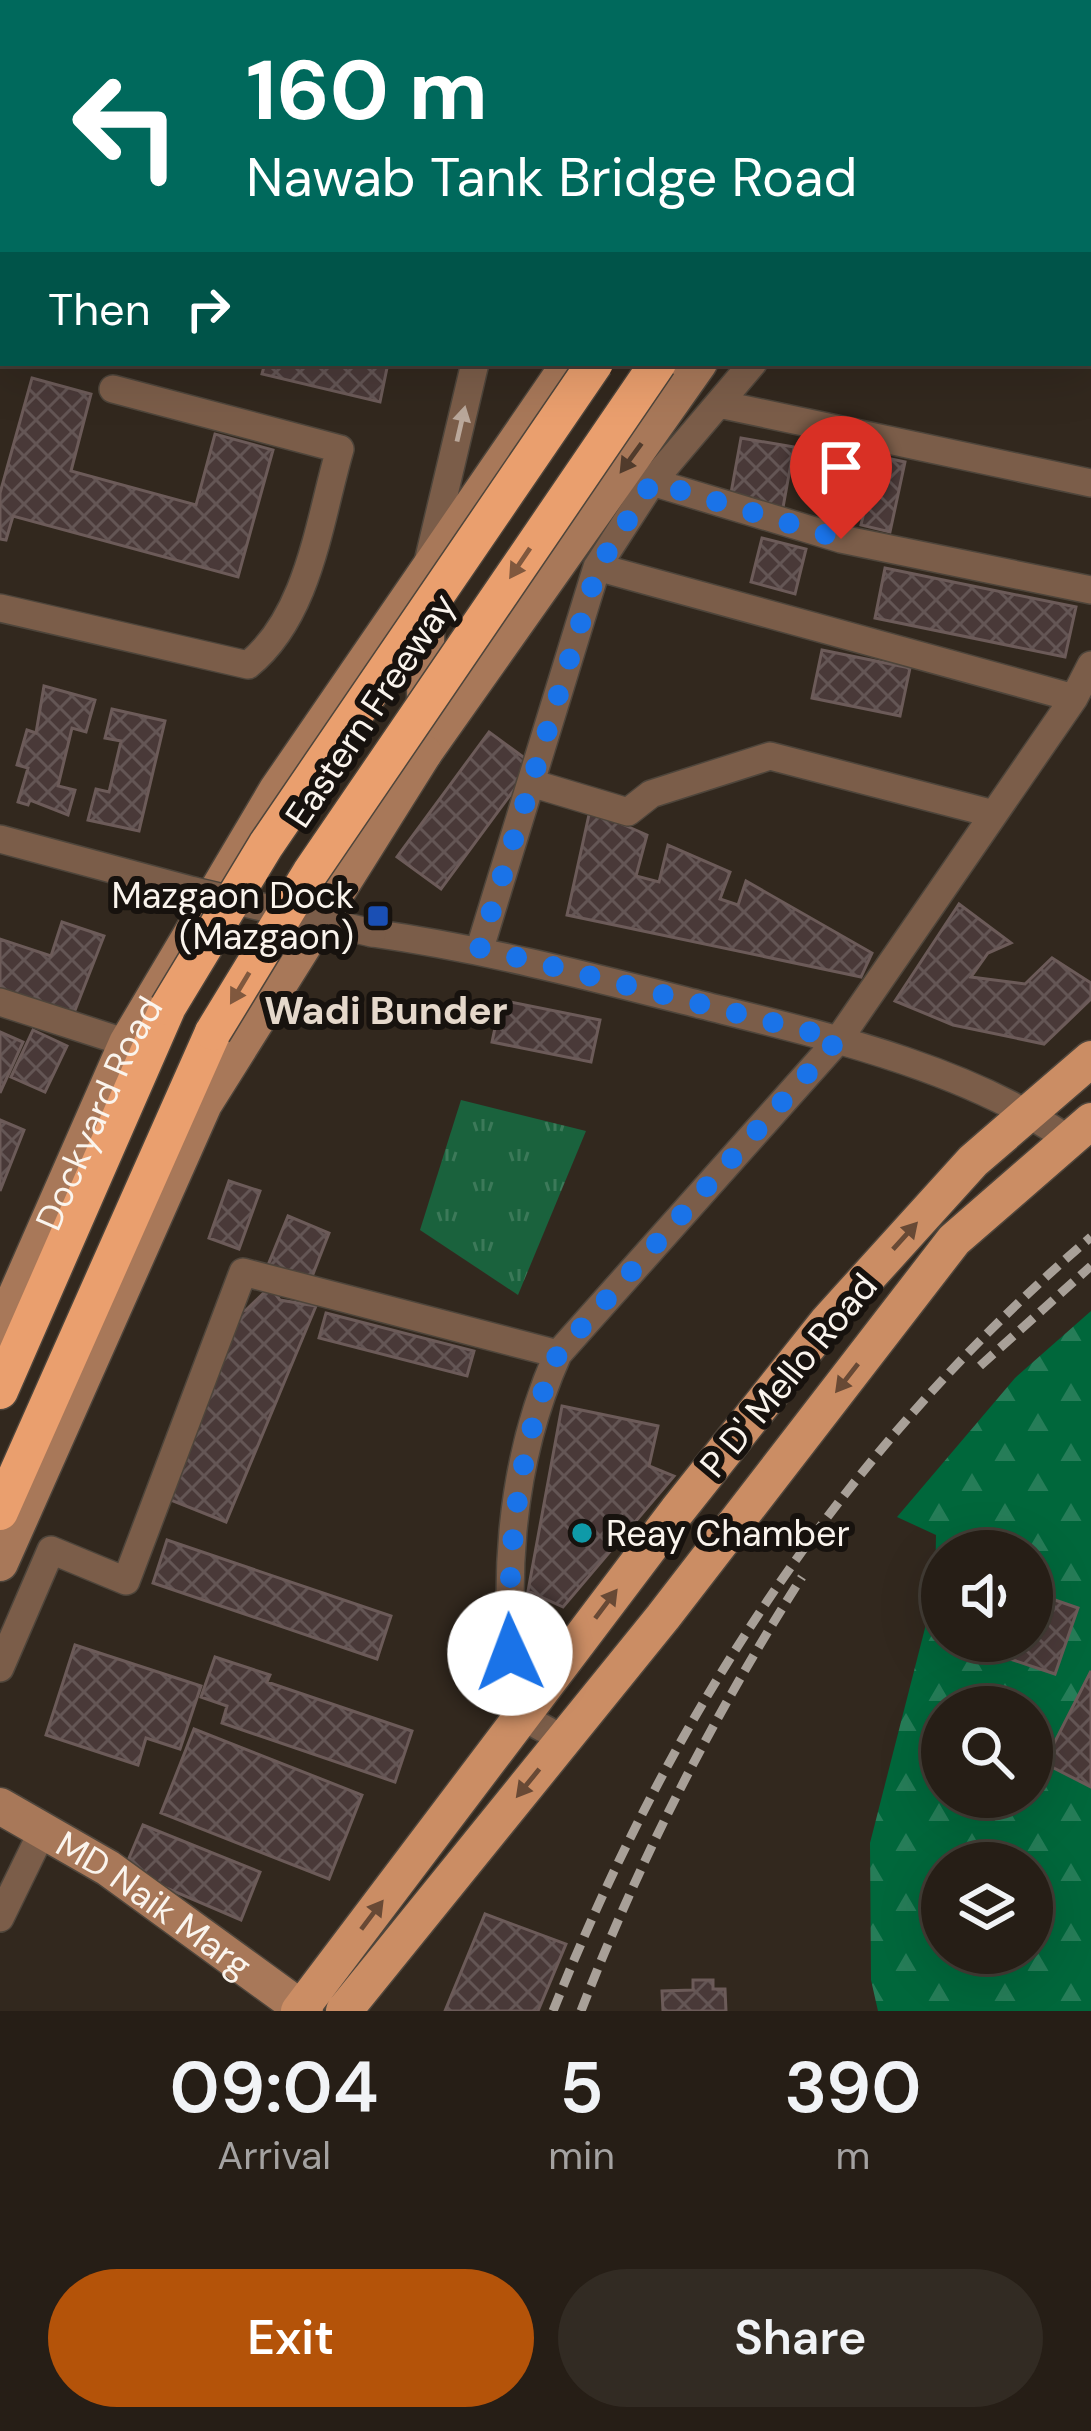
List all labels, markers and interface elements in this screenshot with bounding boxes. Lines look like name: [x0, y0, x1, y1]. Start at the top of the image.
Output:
text: 160 m: [246, 36, 488, 145]
icon: left: [48, 48, 204, 204]
text: Nawab Tank Bridge Road: [246, 142, 857, 213]
icon: right: [175, 276, 241, 342]
text: Then: [48, 280, 151, 339]
one-way arrow: [452, 405, 471, 442]
pin: [790, 416, 892, 539]
icon: arrive: [808, 434, 874, 500]
one-way arrow: [619, 442, 643, 474]
one-way arrow: [509, 547, 532, 579]
street label: Eastern Freeway: [275, 584, 466, 836]
place label: Mazgaon Dock (Mazgaon): [112, 872, 354, 960]
marker: Mazgaon Dock (Mazgaon): [365, 903, 391, 929]
one-way arrow: [230, 971, 251, 1005]
district label: Wadi Bunder: [264, 985, 508, 1036]
street label: Dockyard Road: [25, 988, 173, 1237]
one-way arrow: [891, 1221, 918, 1251]
street label: P D' Mello Road: [689, 1264, 887, 1487]
one-way arrow: [836, 1363, 860, 1394]
place label: Reay Chamber: [606, 1510, 850, 1557]
marker: Reay Chamber: [569, 1520, 595, 1546]
map controls: [921, 1530, 1053, 1974]
button: sound: [921, 1530, 1053, 1662]
one-way arrow: [594, 1588, 618, 1619]
position arrow: [447, 1590, 573, 1716]
button: search: [921, 1686, 1053, 1818]
one-way arrow: [515, 1768, 541, 1799]
street label: MD Naik Marg: [48, 1820, 261, 1989]
button: layers: [921, 1842, 1053, 1974]
one-way arrow: [359, 1899, 383, 1931]
text: 09:04: [170, 2041, 379, 2134]
text: 5: [559, 2041, 604, 2134]
text: 390: [784, 2041, 921, 2134]
text: Arrival: [217, 2130, 331, 2181]
text: min: [548, 2130, 615, 2181]
text: m: [836, 2130, 870, 2181]
button: Exit: [48, 2269, 534, 2407]
button: Share: [558, 2269, 1043, 2407]

